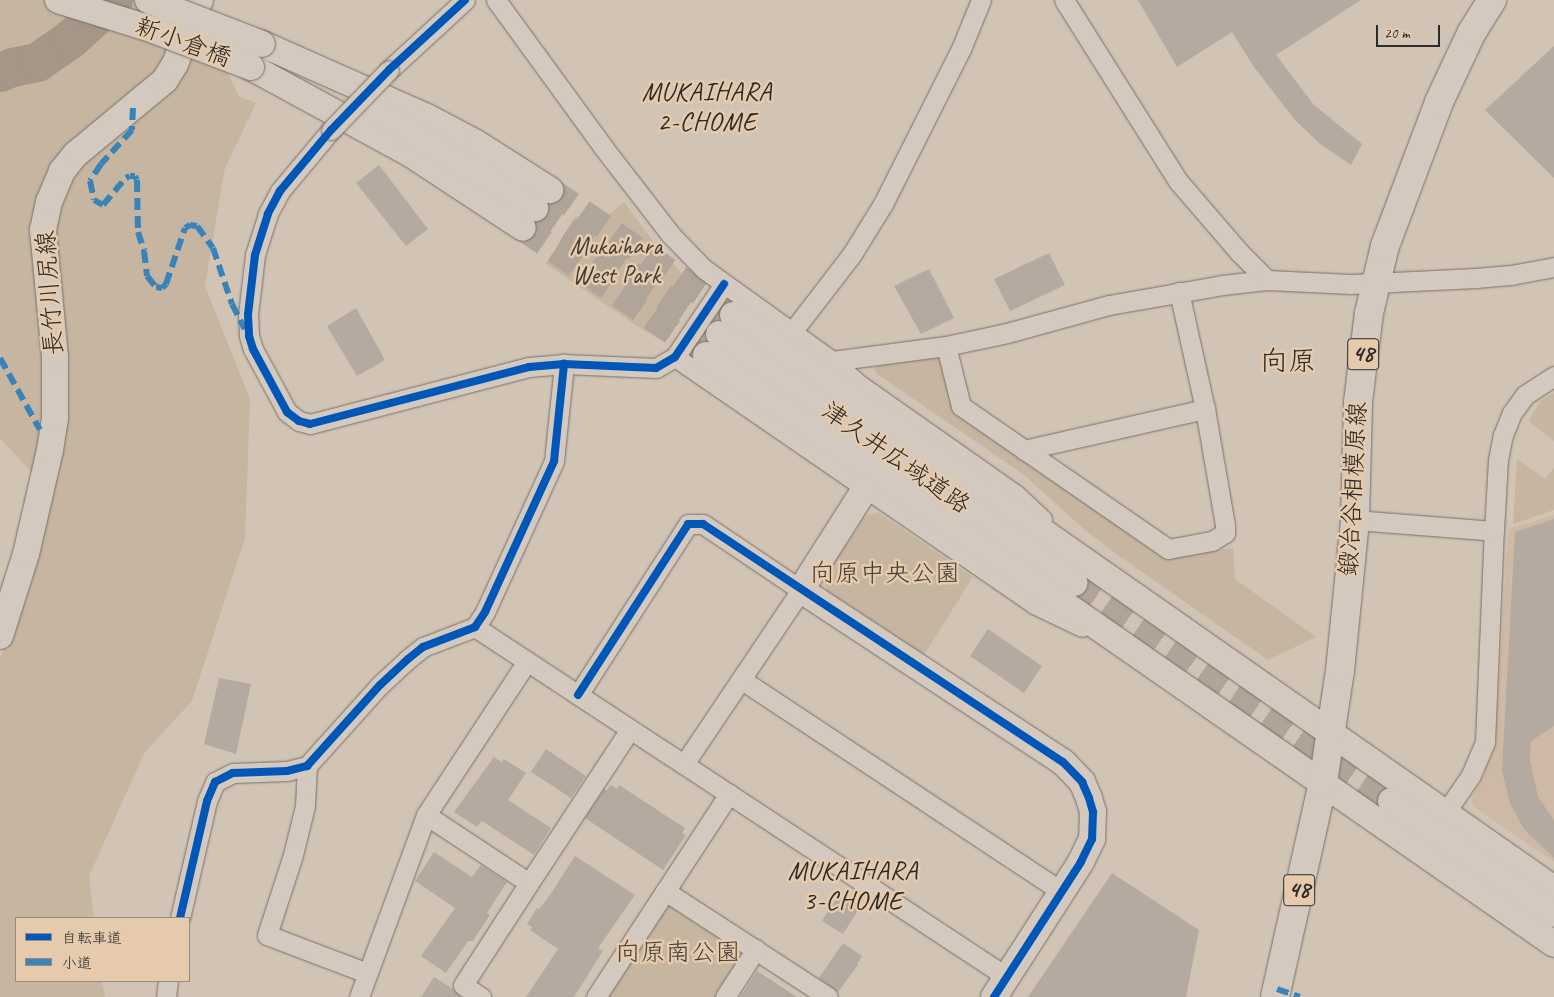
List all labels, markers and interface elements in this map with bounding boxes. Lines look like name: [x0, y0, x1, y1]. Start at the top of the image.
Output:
street label: 新小倉橋: [131, 11, 235, 73]
scale bar: [1379, 15, 1443, 47]
text: 20 m: [1384, 24, 1410, 43]
district label: MUKAIHARA 2-CHOME: [641, 76, 773, 138]
street label: 長竹川尻線: [31, 230, 69, 356]
park label: Mukaihara West Park: [570, 232, 662, 291]
road number: 48: [1347, 332, 1379, 376]
district label: 向原: [1260, 344, 1316, 378]
street label: 津久井広域道路: [816, 396, 976, 520]
street label: 鍛冶谷相模原線: [1333, 401, 1373, 577]
park label: 向原中央公園: [810, 558, 960, 588]
district label: MUKAIHARA 3-CHOME: [787, 855, 919, 916]
road number: 48: [1283, 868, 1315, 912]
legend: [15, 917, 190, 982]
text: 自転車道: [62, 929, 122, 948]
park label: 向原南公園: [616, 937, 740, 967]
text: 小道: [62, 954, 92, 973]

